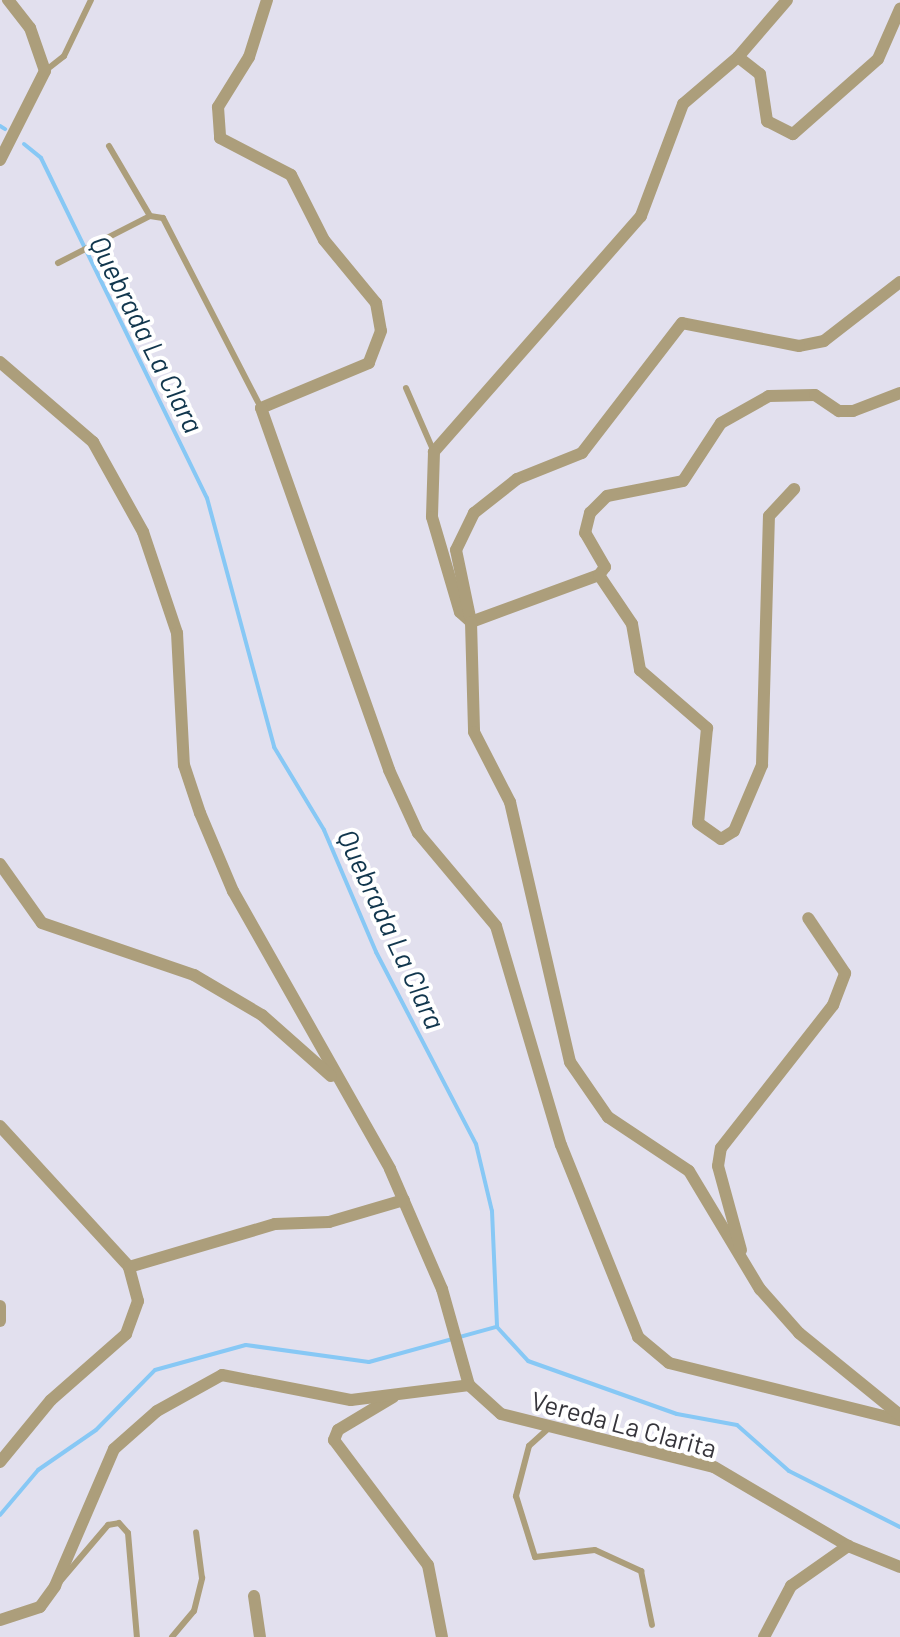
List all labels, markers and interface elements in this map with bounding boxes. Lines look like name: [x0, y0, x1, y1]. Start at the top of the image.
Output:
water label: Quebrada La Clara: [83, 230, 211, 438]
water label: Quebrada La Clara: [331, 824, 453, 1034]
street label: Vereda La Clarita: [528, 1384, 720, 1464]

